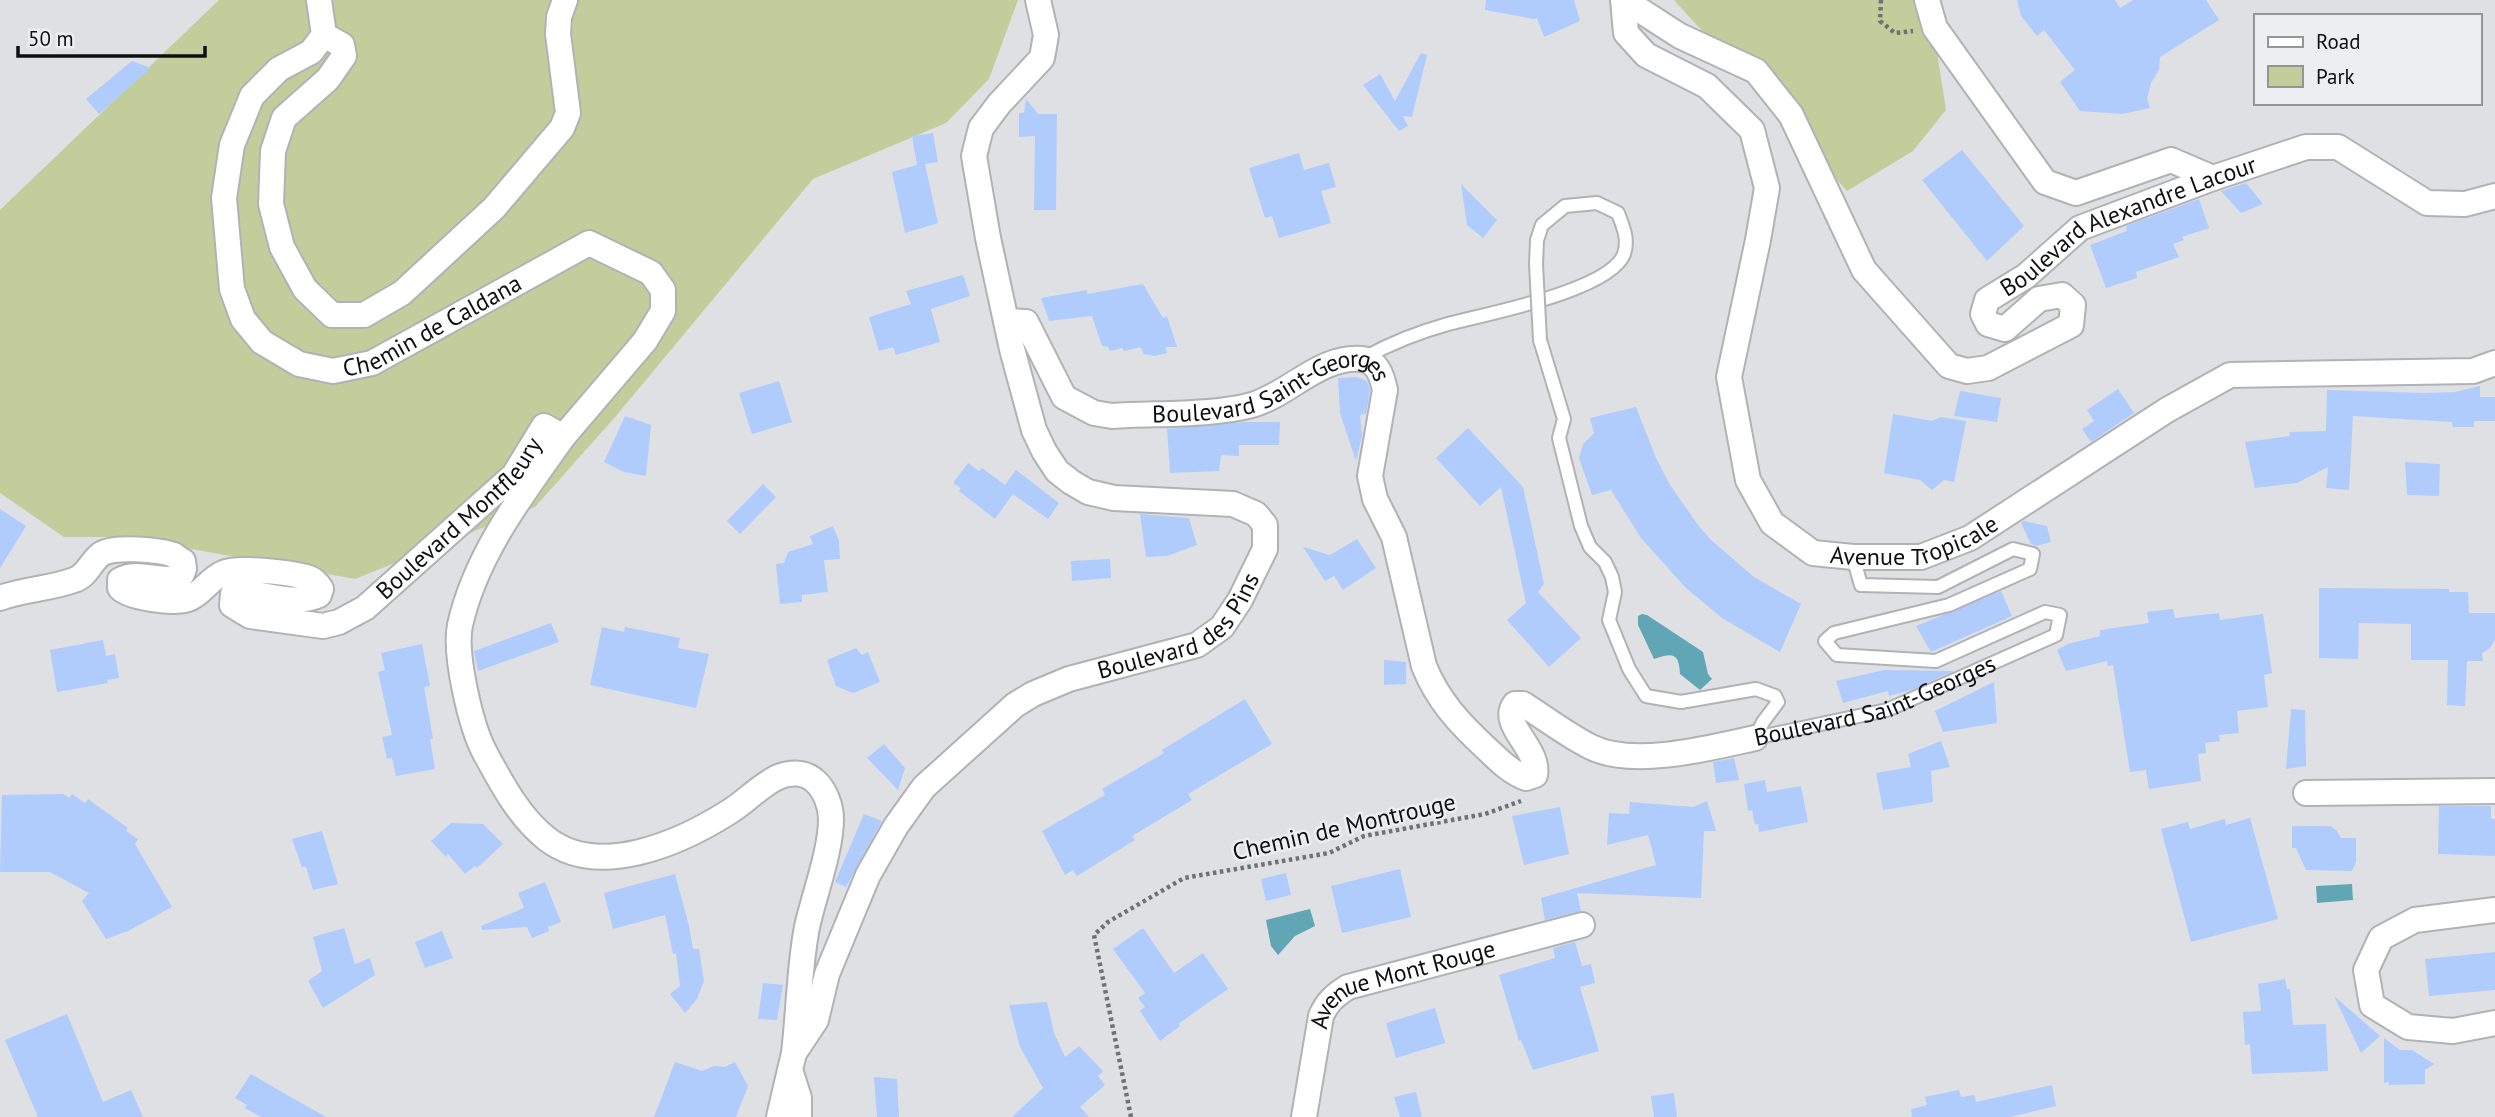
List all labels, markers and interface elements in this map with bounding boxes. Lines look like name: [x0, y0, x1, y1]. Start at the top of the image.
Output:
scale bar: [18, 14, 205, 58]
legend: [2254, 14, 2481, 105]
text: 50 m: [28, 25, 74, 52]
text: Road: [2316, 28, 2360, 55]
text: Park: [2316, 63, 2355, 90]
street label: Boulevard Alexandre Lacour: [1994, 149, 2260, 303]
street label: Chemin de Caldana: [340, 267, 527, 384]
street label: Boulevard Saint-Georges: [1152, 342, 1397, 429]
street label: Boulevard Montfleury: [369, 431, 548, 606]
street label: Avenue Tropicale: [1829, 508, 2004, 572]
street label: Boulevard des Pins: [1094, 567, 1266, 686]
street label: Boulevard Saint-Georges: [1751, 648, 2000, 753]
street label: Chemin de Montrouge: [1229, 786, 1459, 867]
street label: Avenue Mont Rouge: [1303, 933, 1499, 1031]

